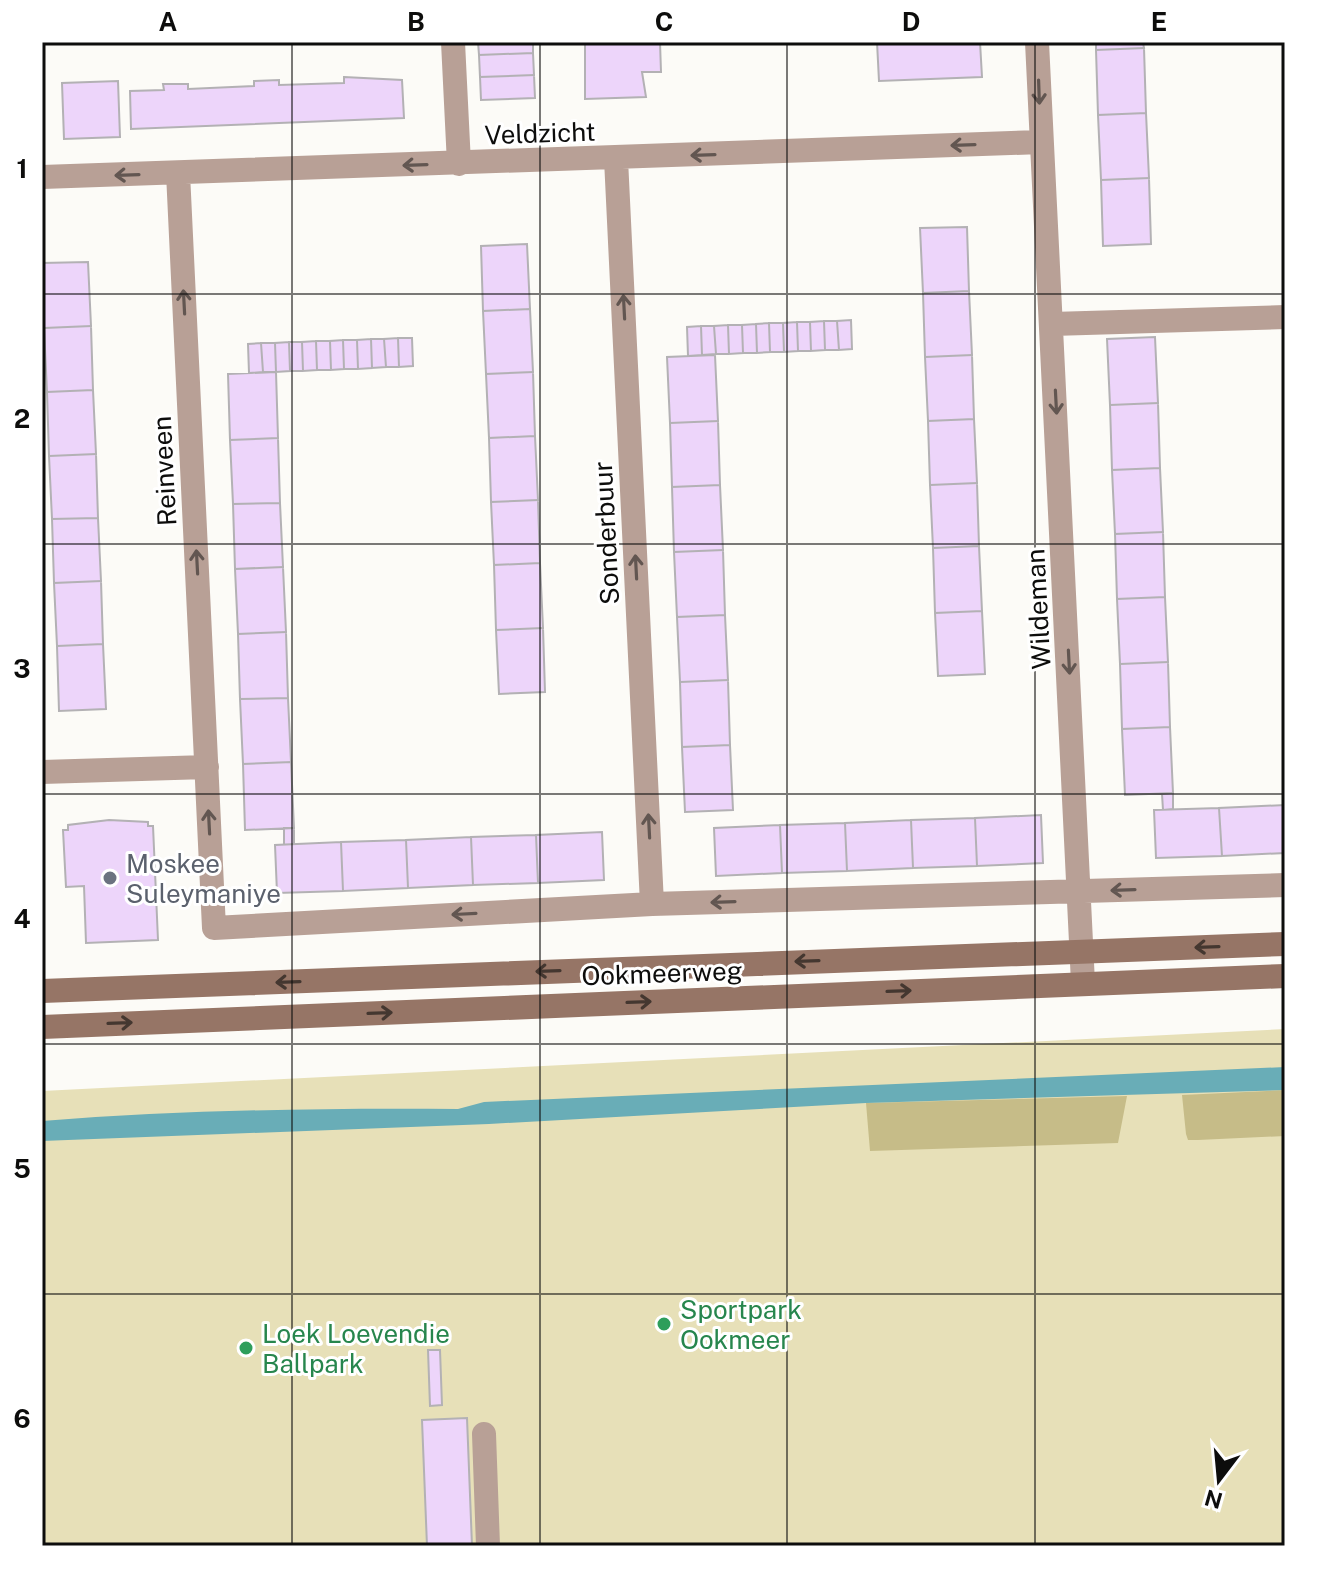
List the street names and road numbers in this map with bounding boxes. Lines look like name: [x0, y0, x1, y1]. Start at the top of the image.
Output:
street label: Veldzicht: [484, 116, 596, 150]
street label: Reinveen: [146, 415, 182, 527]
street label: Sonderbuur: [587, 461, 625, 605]
street label: Wildeman: [1019, 548, 1057, 670]
street label: Ookmeerweg: [581, 955, 743, 991]

